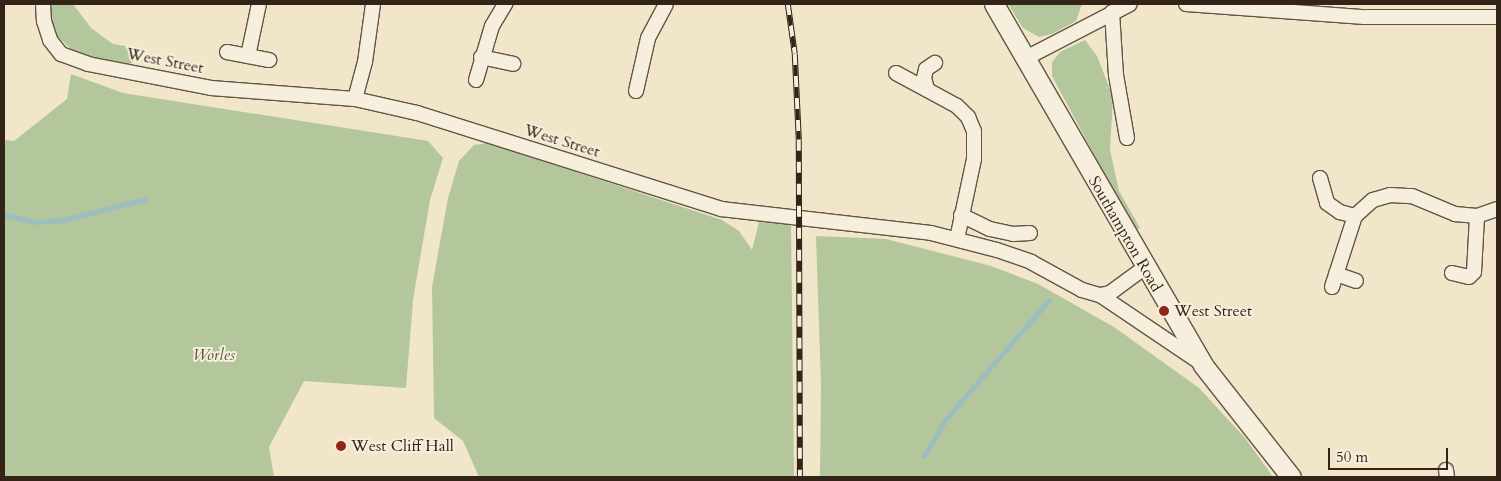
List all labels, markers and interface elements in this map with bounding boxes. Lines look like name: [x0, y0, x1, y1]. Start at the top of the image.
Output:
street label: West Street: [125, 44, 205, 78]
street label: West Street: [522, 120, 602, 162]
street label: Southampton Road: [1084, 173, 1166, 295]
place label: West Street: [1174, 301, 1252, 321]
marker: West Street: [1158, 305, 1170, 317]
park label: Worles: [193, 345, 235, 365]
place label: West Cliff Hall: [351, 436, 454, 456]
scale bar: [1331, 438, 1451, 470]
marker: West Cliff Hall: [335, 440, 347, 452]
text: 50 m: [1336, 447, 1368, 467]

